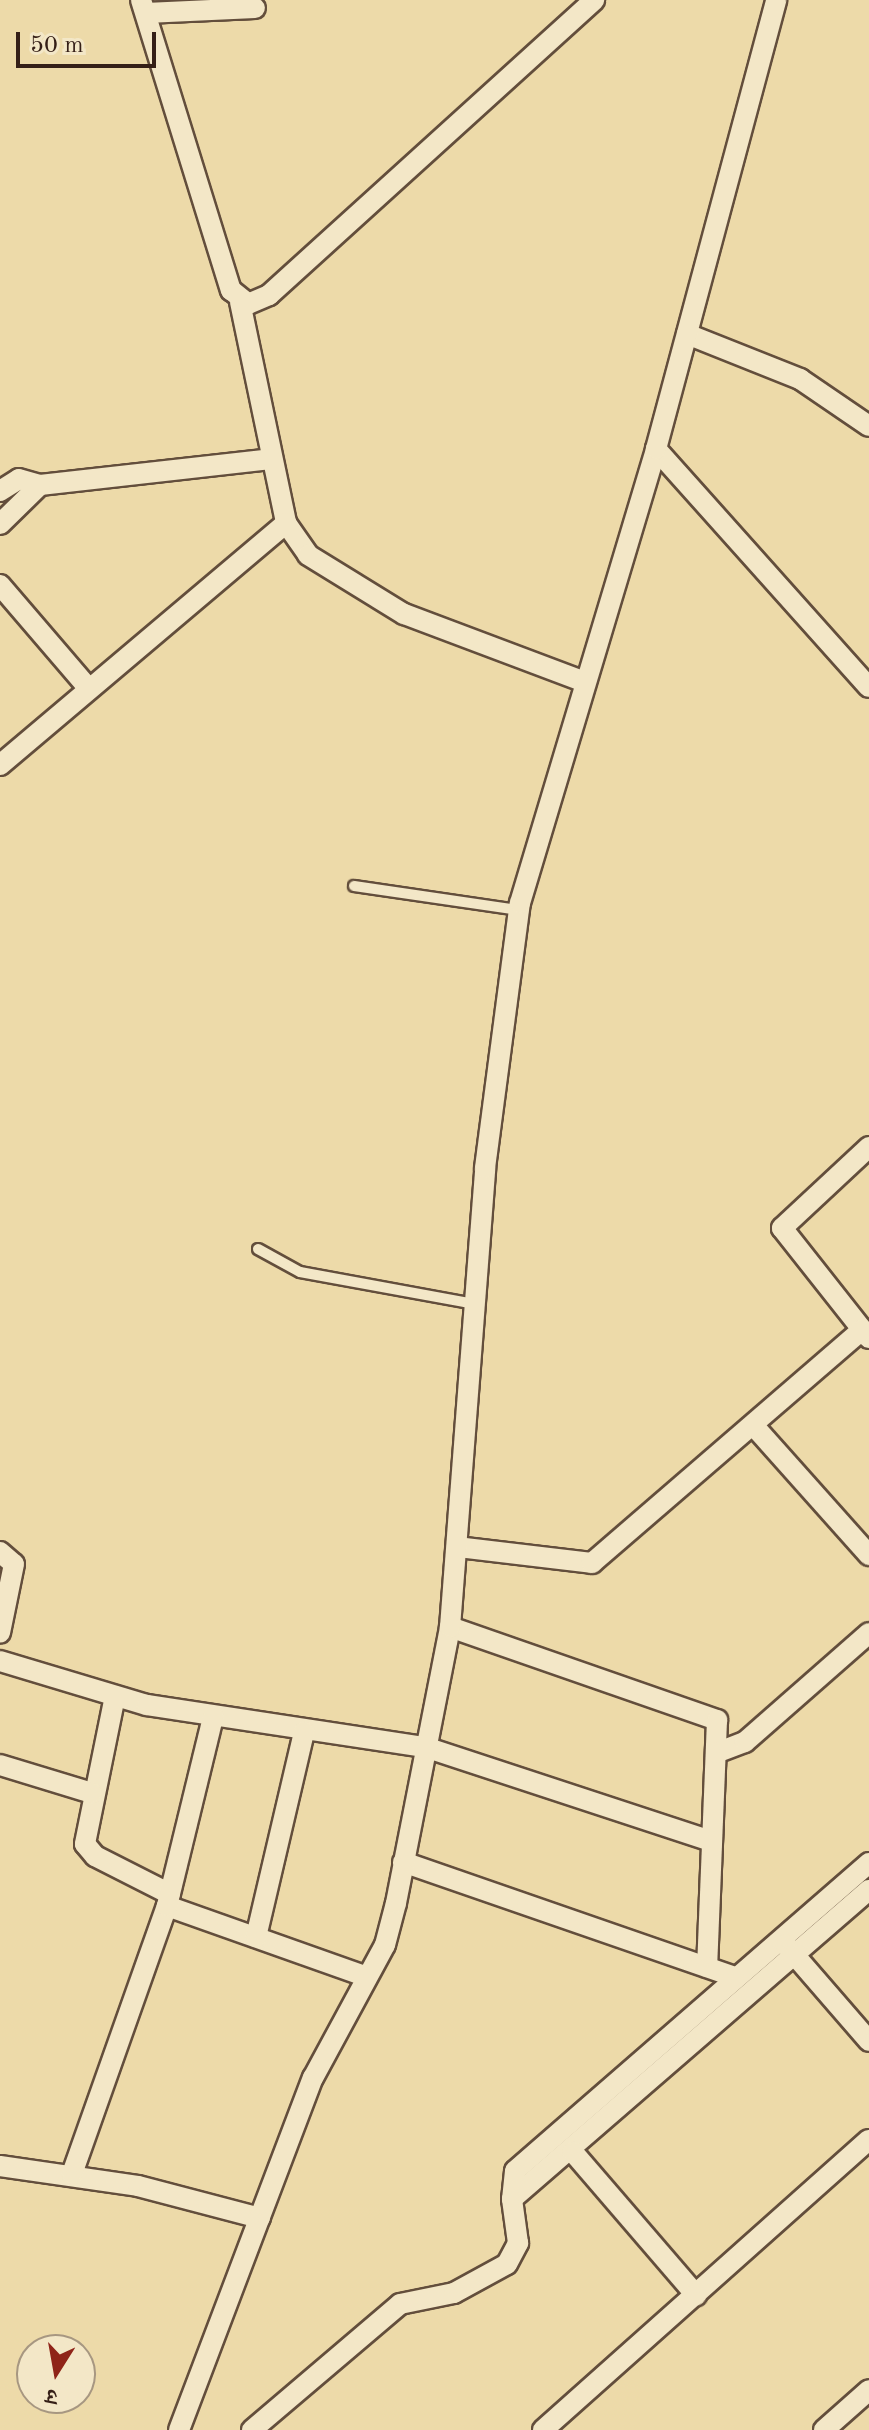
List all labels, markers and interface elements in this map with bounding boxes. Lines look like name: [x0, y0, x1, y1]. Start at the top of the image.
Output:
scale bar: [20, 16, 160, 66]
text: 50 m: [30, 34, 84, 58]
north arrow: [16, 2334, 96, 2414]
text: उ: [44, 2384, 59, 2407]

